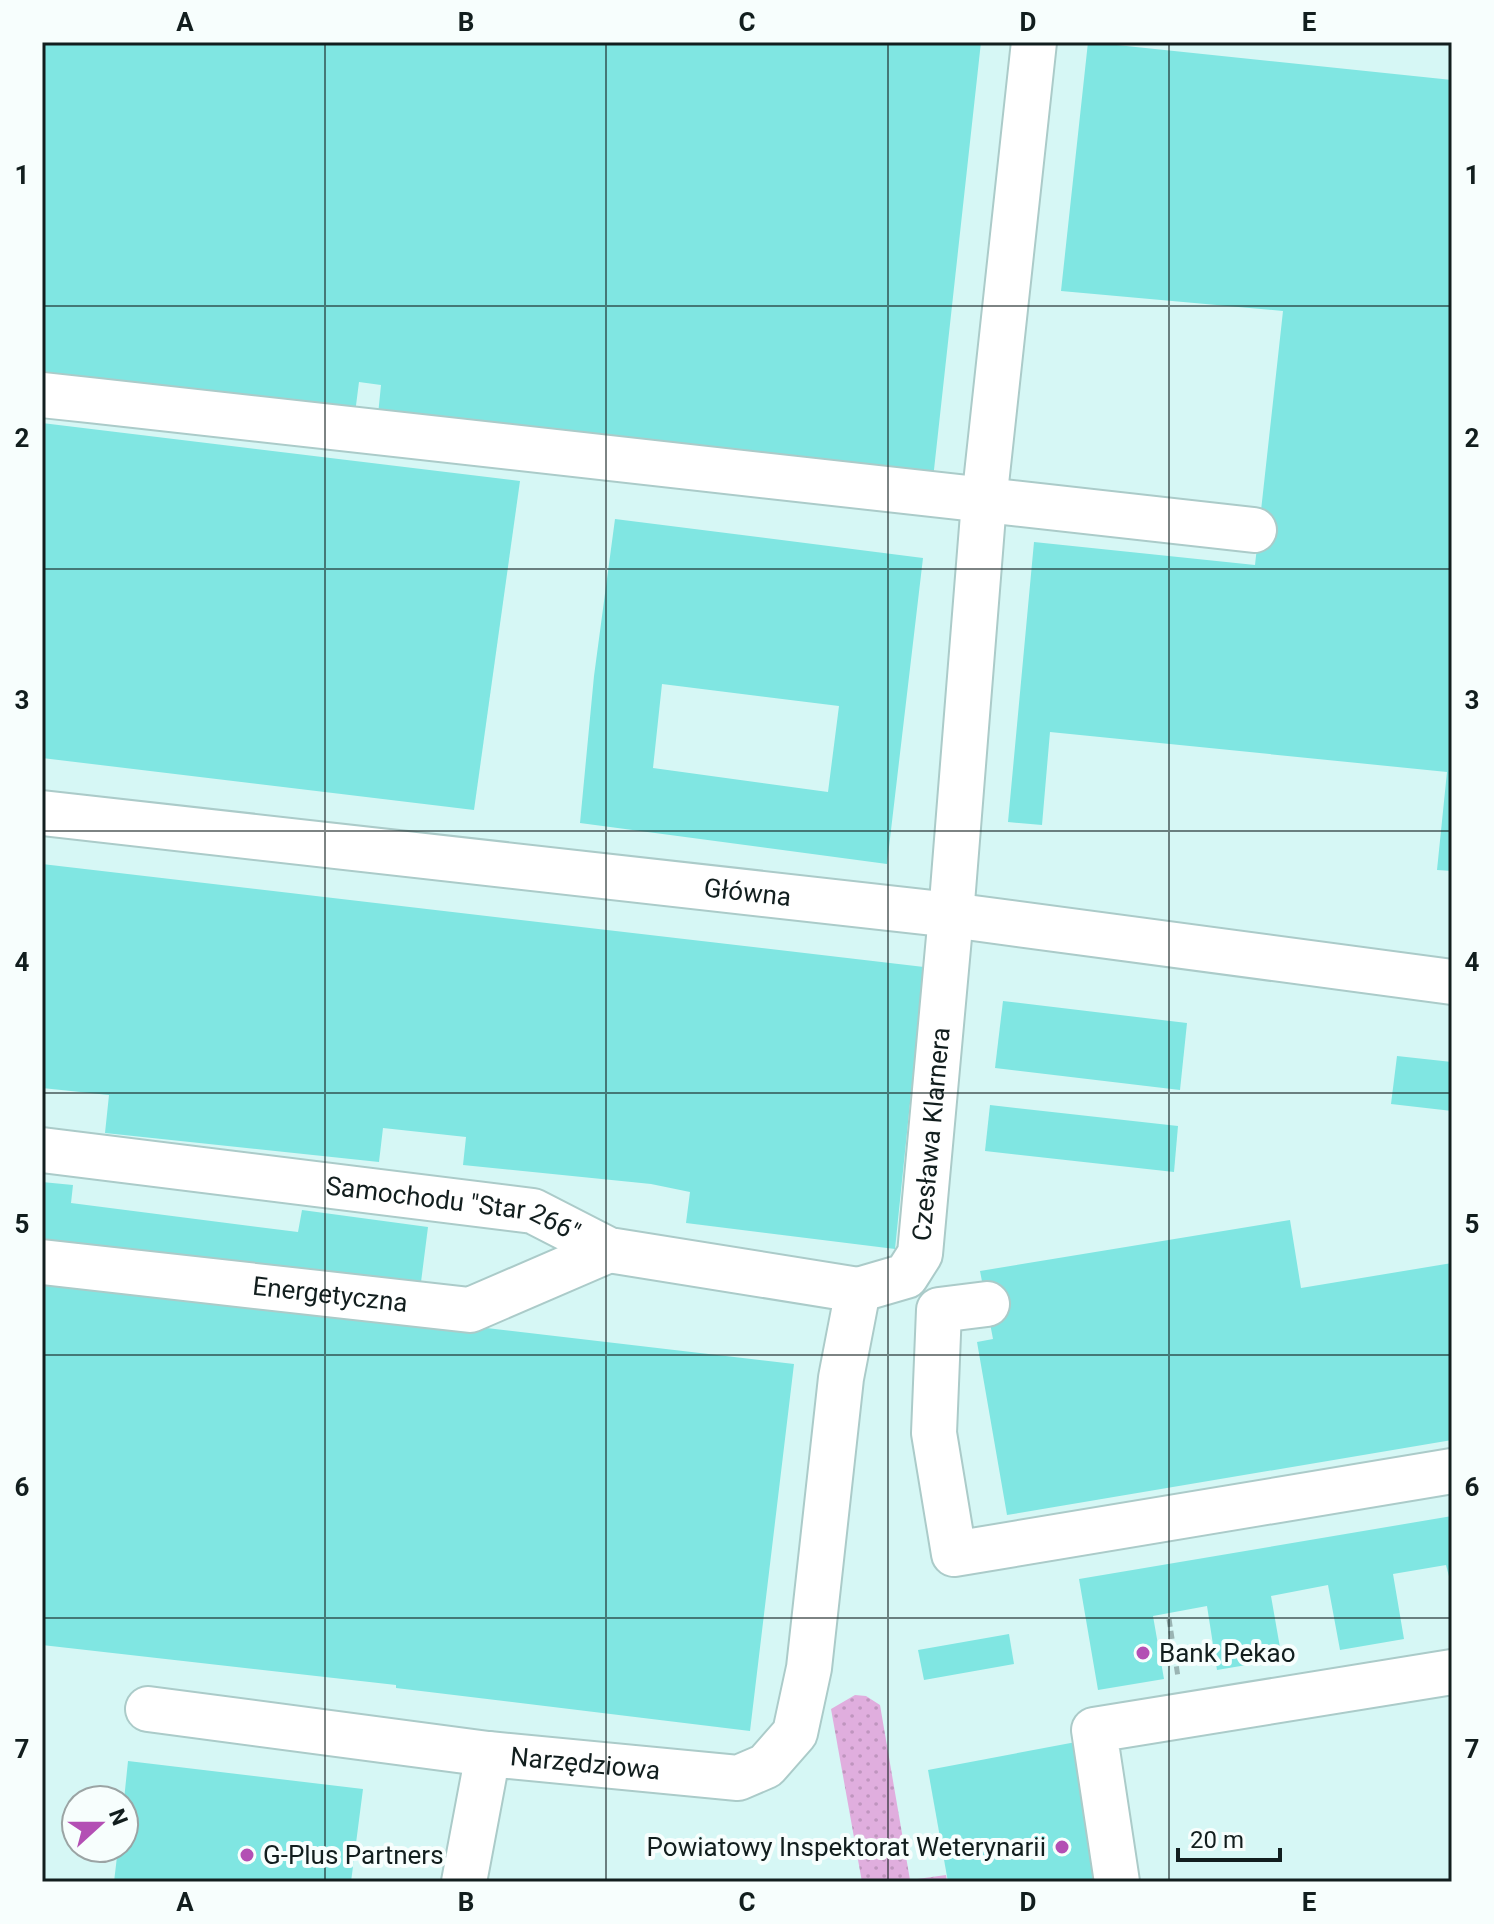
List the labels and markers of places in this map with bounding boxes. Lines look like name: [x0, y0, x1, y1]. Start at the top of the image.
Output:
place label: Bank Pekao: [1159, 1638, 1296, 1668]
marker: Bank Pekao: [1134, 1644, 1152, 1662]
place label: Powiatowy Inspektorat Weterynarii: [647, 1832, 1046, 1862]
marker: Powiatowy Inspektorat Weterynarii: [1053, 1838, 1071, 1856]
place label: G-Plus Partners: [263, 1840, 444, 1870]
marker: G-Plus Partners: [238, 1846, 256, 1864]

